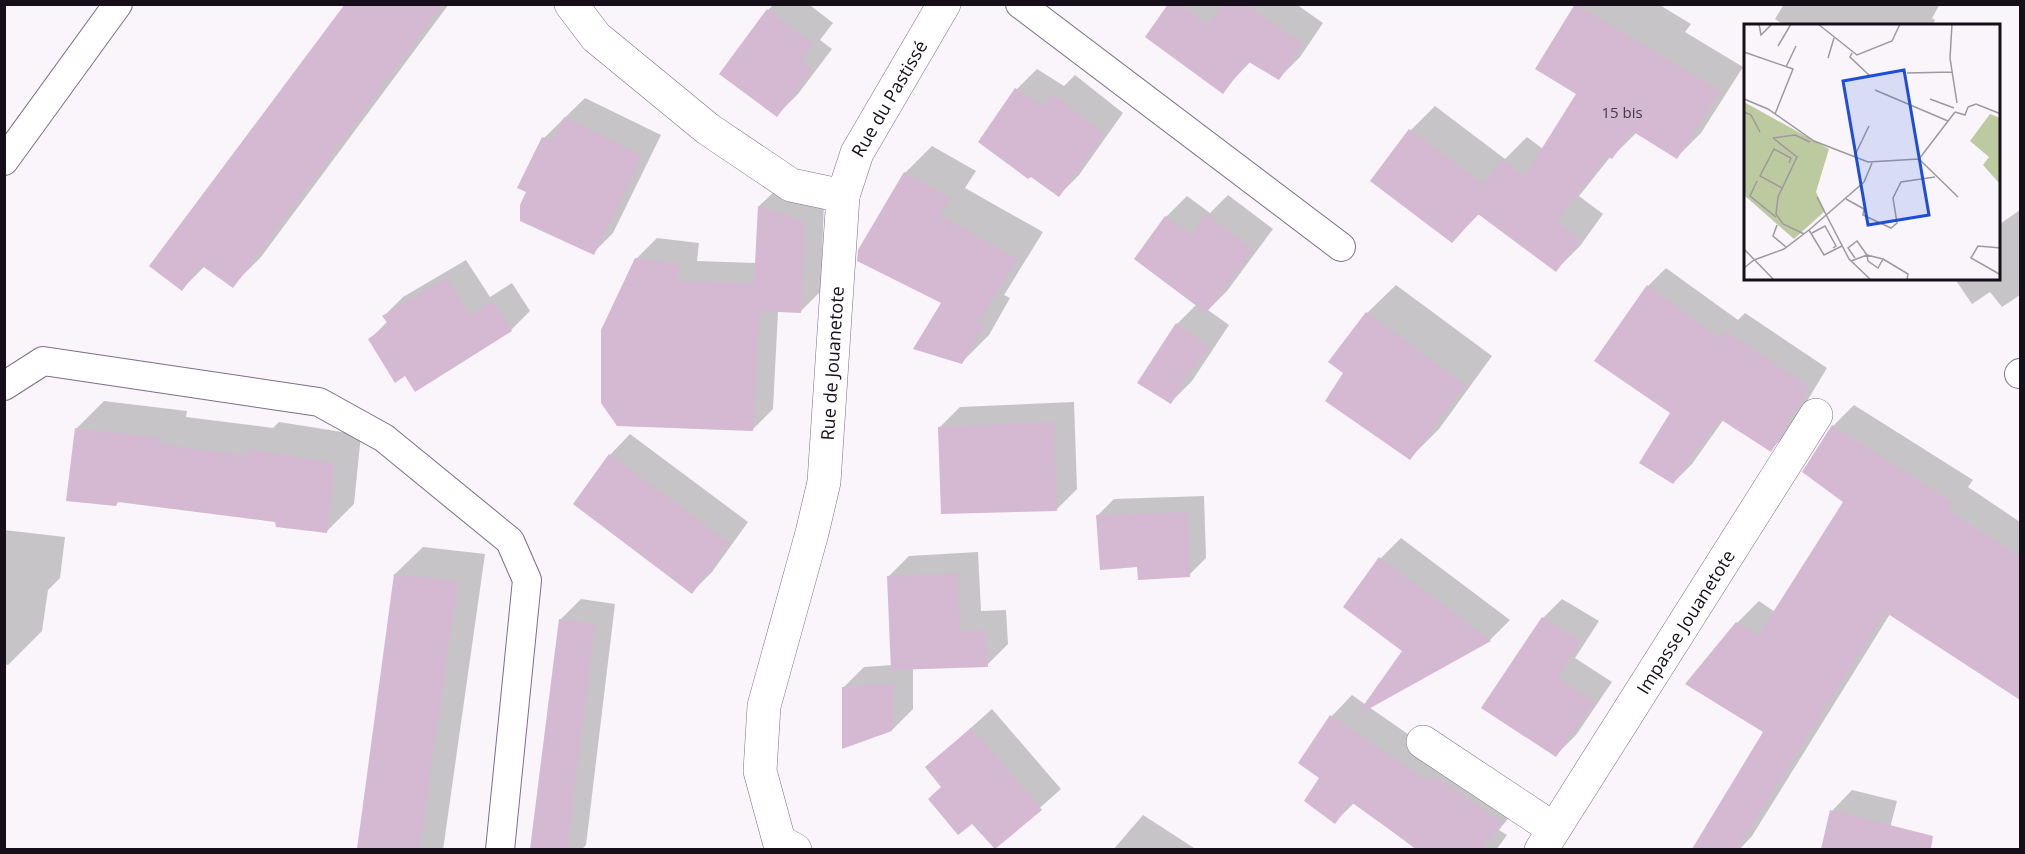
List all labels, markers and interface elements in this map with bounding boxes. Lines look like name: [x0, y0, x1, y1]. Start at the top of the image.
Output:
inset map: [1744, 24, 2001, 280]
street label: Rue du Pastissé: [845, 36, 932, 161]
house number: 15 bis: [1601, 102, 1643, 122]
street label: Rue de Jouanetote: [815, 285, 849, 441]
street label: Impasse Jouanetote: [1631, 545, 1740, 699]

